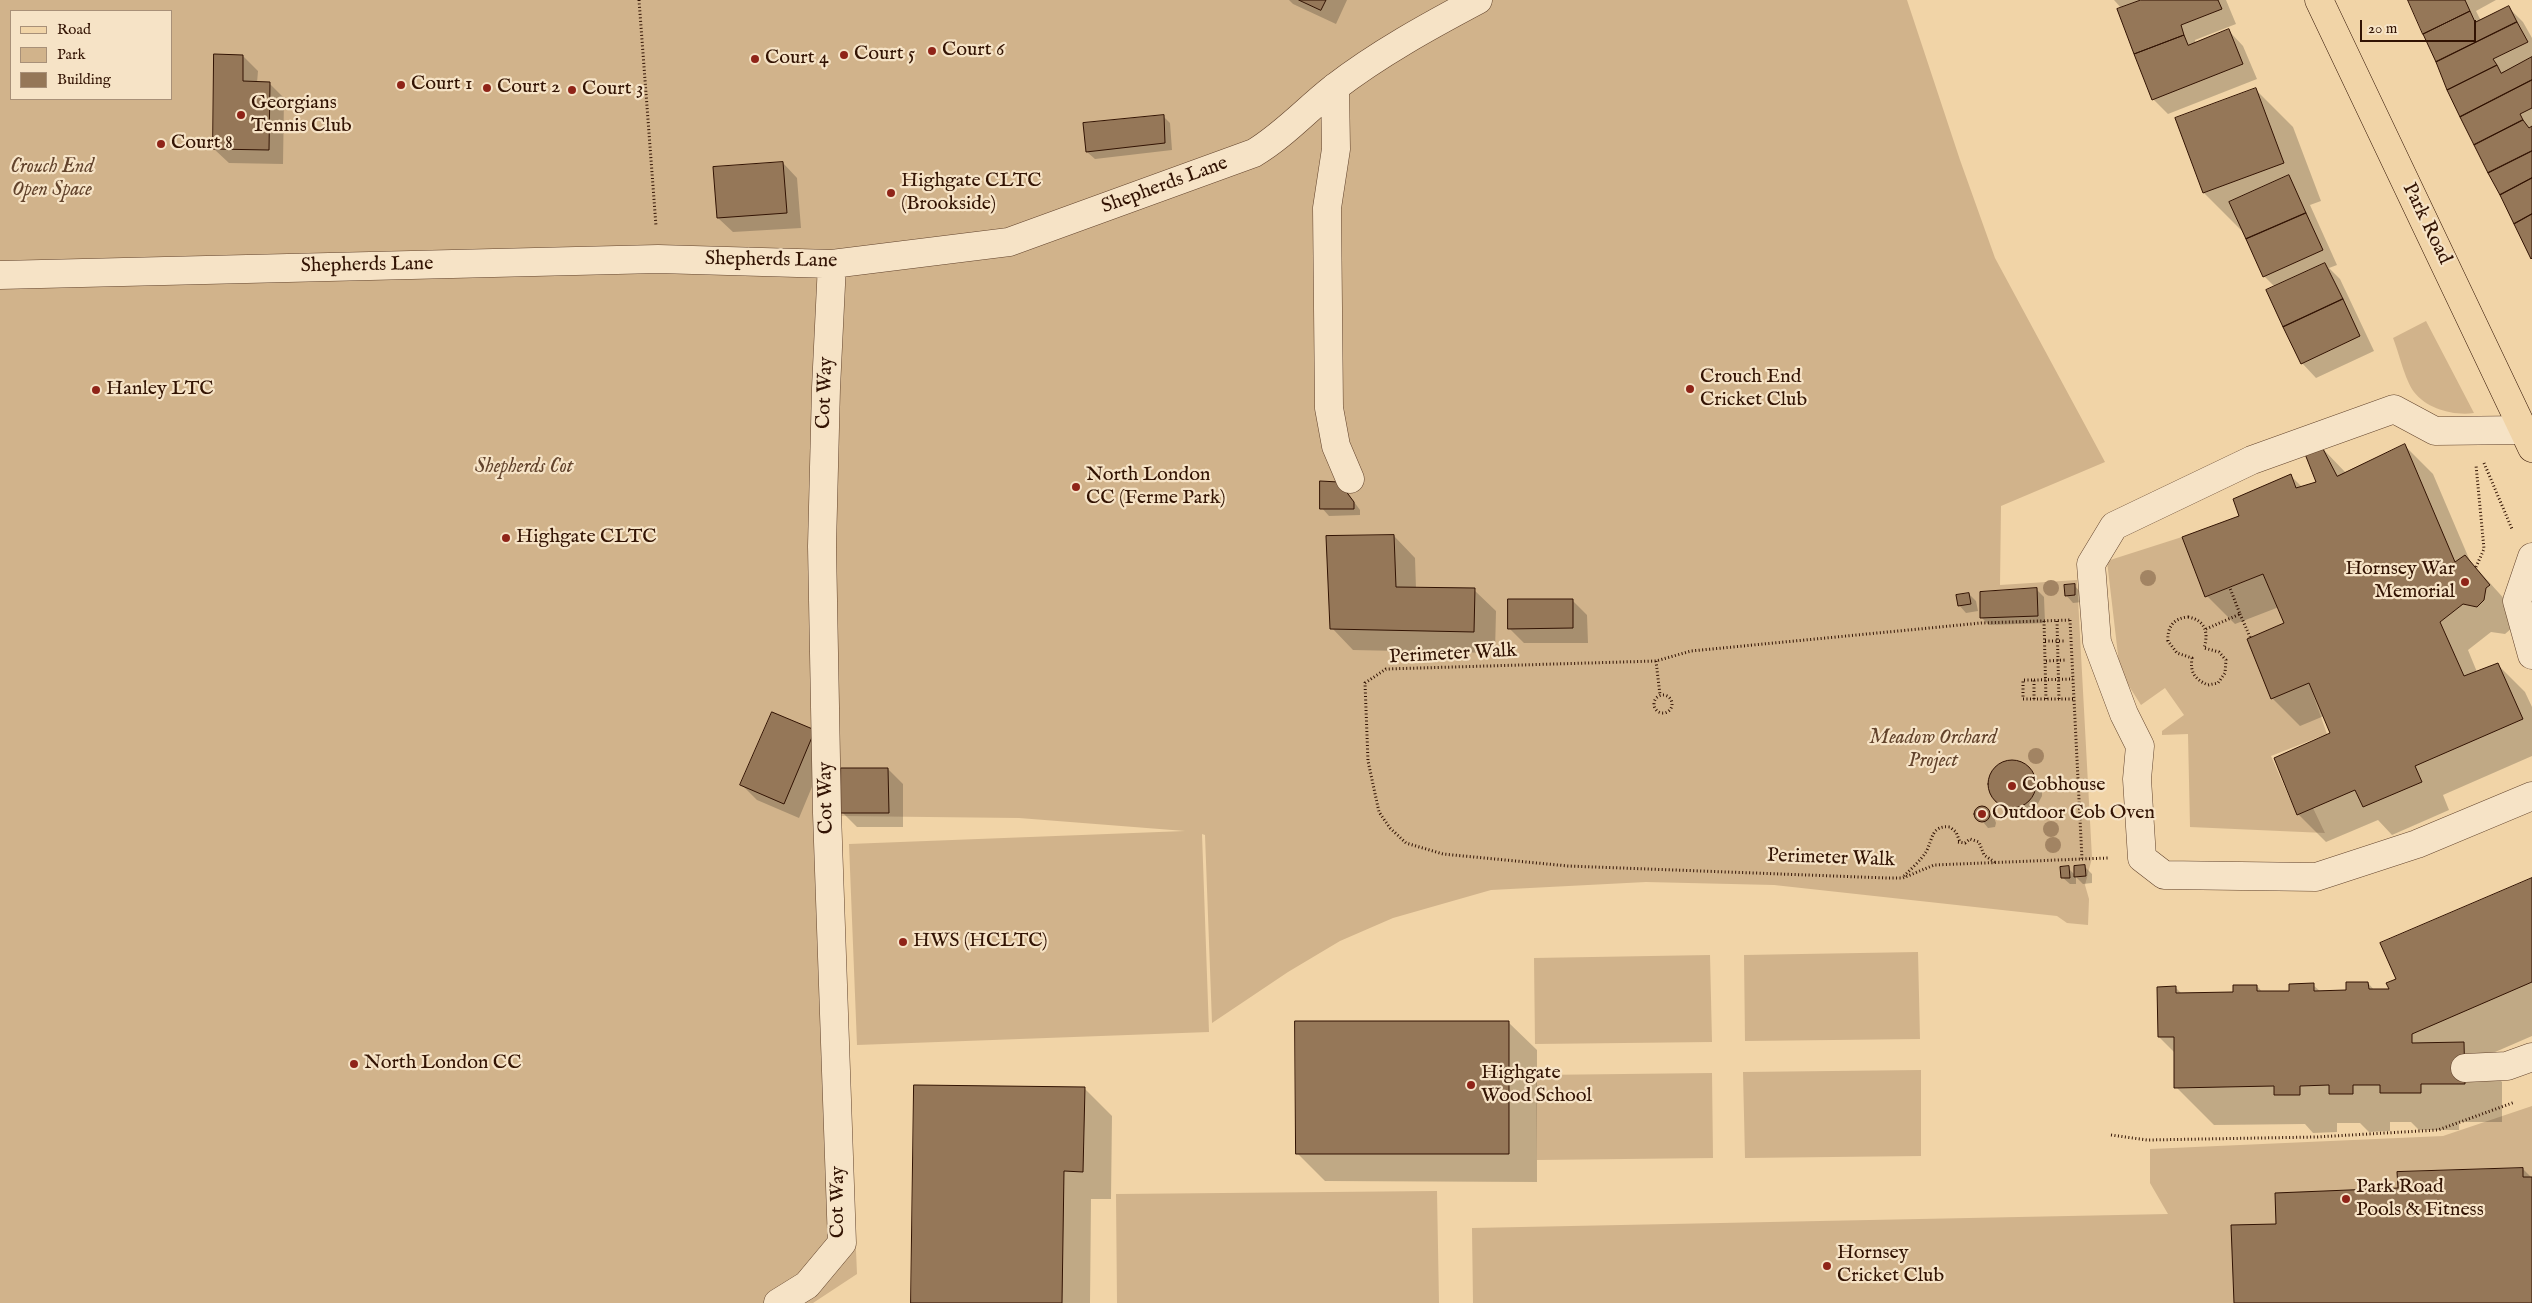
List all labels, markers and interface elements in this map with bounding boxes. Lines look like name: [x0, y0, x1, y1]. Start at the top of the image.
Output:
legend: [10, 10, 172, 100]
scale bar: [2362, 10, 2478, 42]
text: 20 m: [2368, 19, 2397, 38]
text: Road: [57, 20, 91, 39]
place label: Court 6: [942, 39, 1004, 63]
place label: Court 5: [854, 43, 915, 67]
text: Park: [57, 45, 86, 64]
marker: Court 6: [926, 45, 938, 57]
place label: Court 4: [765, 47, 829, 71]
marker: Court 5: [838, 49, 850, 61]
marker: Court 4: [749, 53, 761, 65]
text: Building: [57, 70, 111, 89]
place label: Court 1: [411, 73, 472, 97]
place label: Court 2: [497, 76, 560, 100]
place label: Court 3: [582, 78, 643, 102]
marker: Court 1: [395, 79, 407, 91]
marker: Court 2: [481, 82, 493, 94]
marker: Court 3: [566, 84, 578, 96]
place label: Georgians Tennis Club: [251, 92, 352, 139]
marker: Georgians Tennis Club: [235, 109, 247, 121]
place label: Court 8: [171, 132, 233, 156]
marker: Court 8: [155, 138, 167, 150]
street label: Shepherds Lane: [1099, 152, 1231, 220]
park label: Crouch End Open Space: [10, 156, 94, 203]
place label: Highgate CLTC (Brookside): [901, 170, 1042, 217]
street label: Park Road: [2396, 179, 2456, 269]
marker: Highgate CLTC (Brookside): [885, 187, 897, 199]
street label: Shepherds Lane: [704, 248, 838, 274]
street label: Shepherds Lane: [300, 253, 434, 279]
street label: Cot Way: [813, 356, 839, 430]
place label: Crouch End Cricket Club: [1700, 366, 1807, 413]
place label: Hanley LTC: [106, 378, 214, 402]
marker: Crouch End Cricket Club: [1684, 383, 1696, 395]
marker: Hanley LTC: [90, 384, 102, 396]
park label: Shepherds Cot: [475, 456, 573, 480]
place label: North London CC (Ferme Park): [1086, 464, 1225, 511]
marker: North London CC (Ferme Park): [1070, 481, 1082, 493]
place label: Highgate CLTC: [516, 526, 657, 550]
marker: Highgate CLTC: [500, 532, 512, 544]
place label: Hornsey War Memorial: [2345, 558, 2455, 605]
marker: Hornsey War Memorial: [2459, 576, 2471, 588]
street label: Perimeter Walk: [1388, 640, 1518, 670]
park label: Meadow Orchard Project: [1869, 727, 1997, 774]
street label: Cot Way: [814, 762, 840, 834]
place label: Cobhouse: [2022, 774, 2106, 798]
marker: Cobhouse: [2006, 780, 2018, 792]
place label: Outdoor Cob Oven: [1992, 802, 2155, 826]
marker: Outdoor Cob Oven: [1976, 808, 1988, 820]
street label: Perimeter Walk: [1767, 845, 1895, 873]
place label: HWS (HCLTC): [913, 930, 1048, 954]
marker: HWS (HCLTC): [897, 936, 909, 948]
place label: North London CC: [364, 1052, 521, 1076]
marker: North London CC: [348, 1058, 360, 1070]
place label: Highgate Wood School: [1481, 1062, 1592, 1109]
marker: Highgate Wood School: [1465, 1079, 1477, 1091]
street label: Cot Way: [827, 1166, 851, 1238]
place label: Park Road Pools & Fitness: [2356, 1176, 2484, 1223]
marker: Park Road Pools & Fitness: [2340, 1193, 2352, 1205]
place label: Hornsey Cricket Club: [1837, 1242, 1944, 1289]
marker: Hornsey Cricket Club: [1821, 1260, 1833, 1272]

